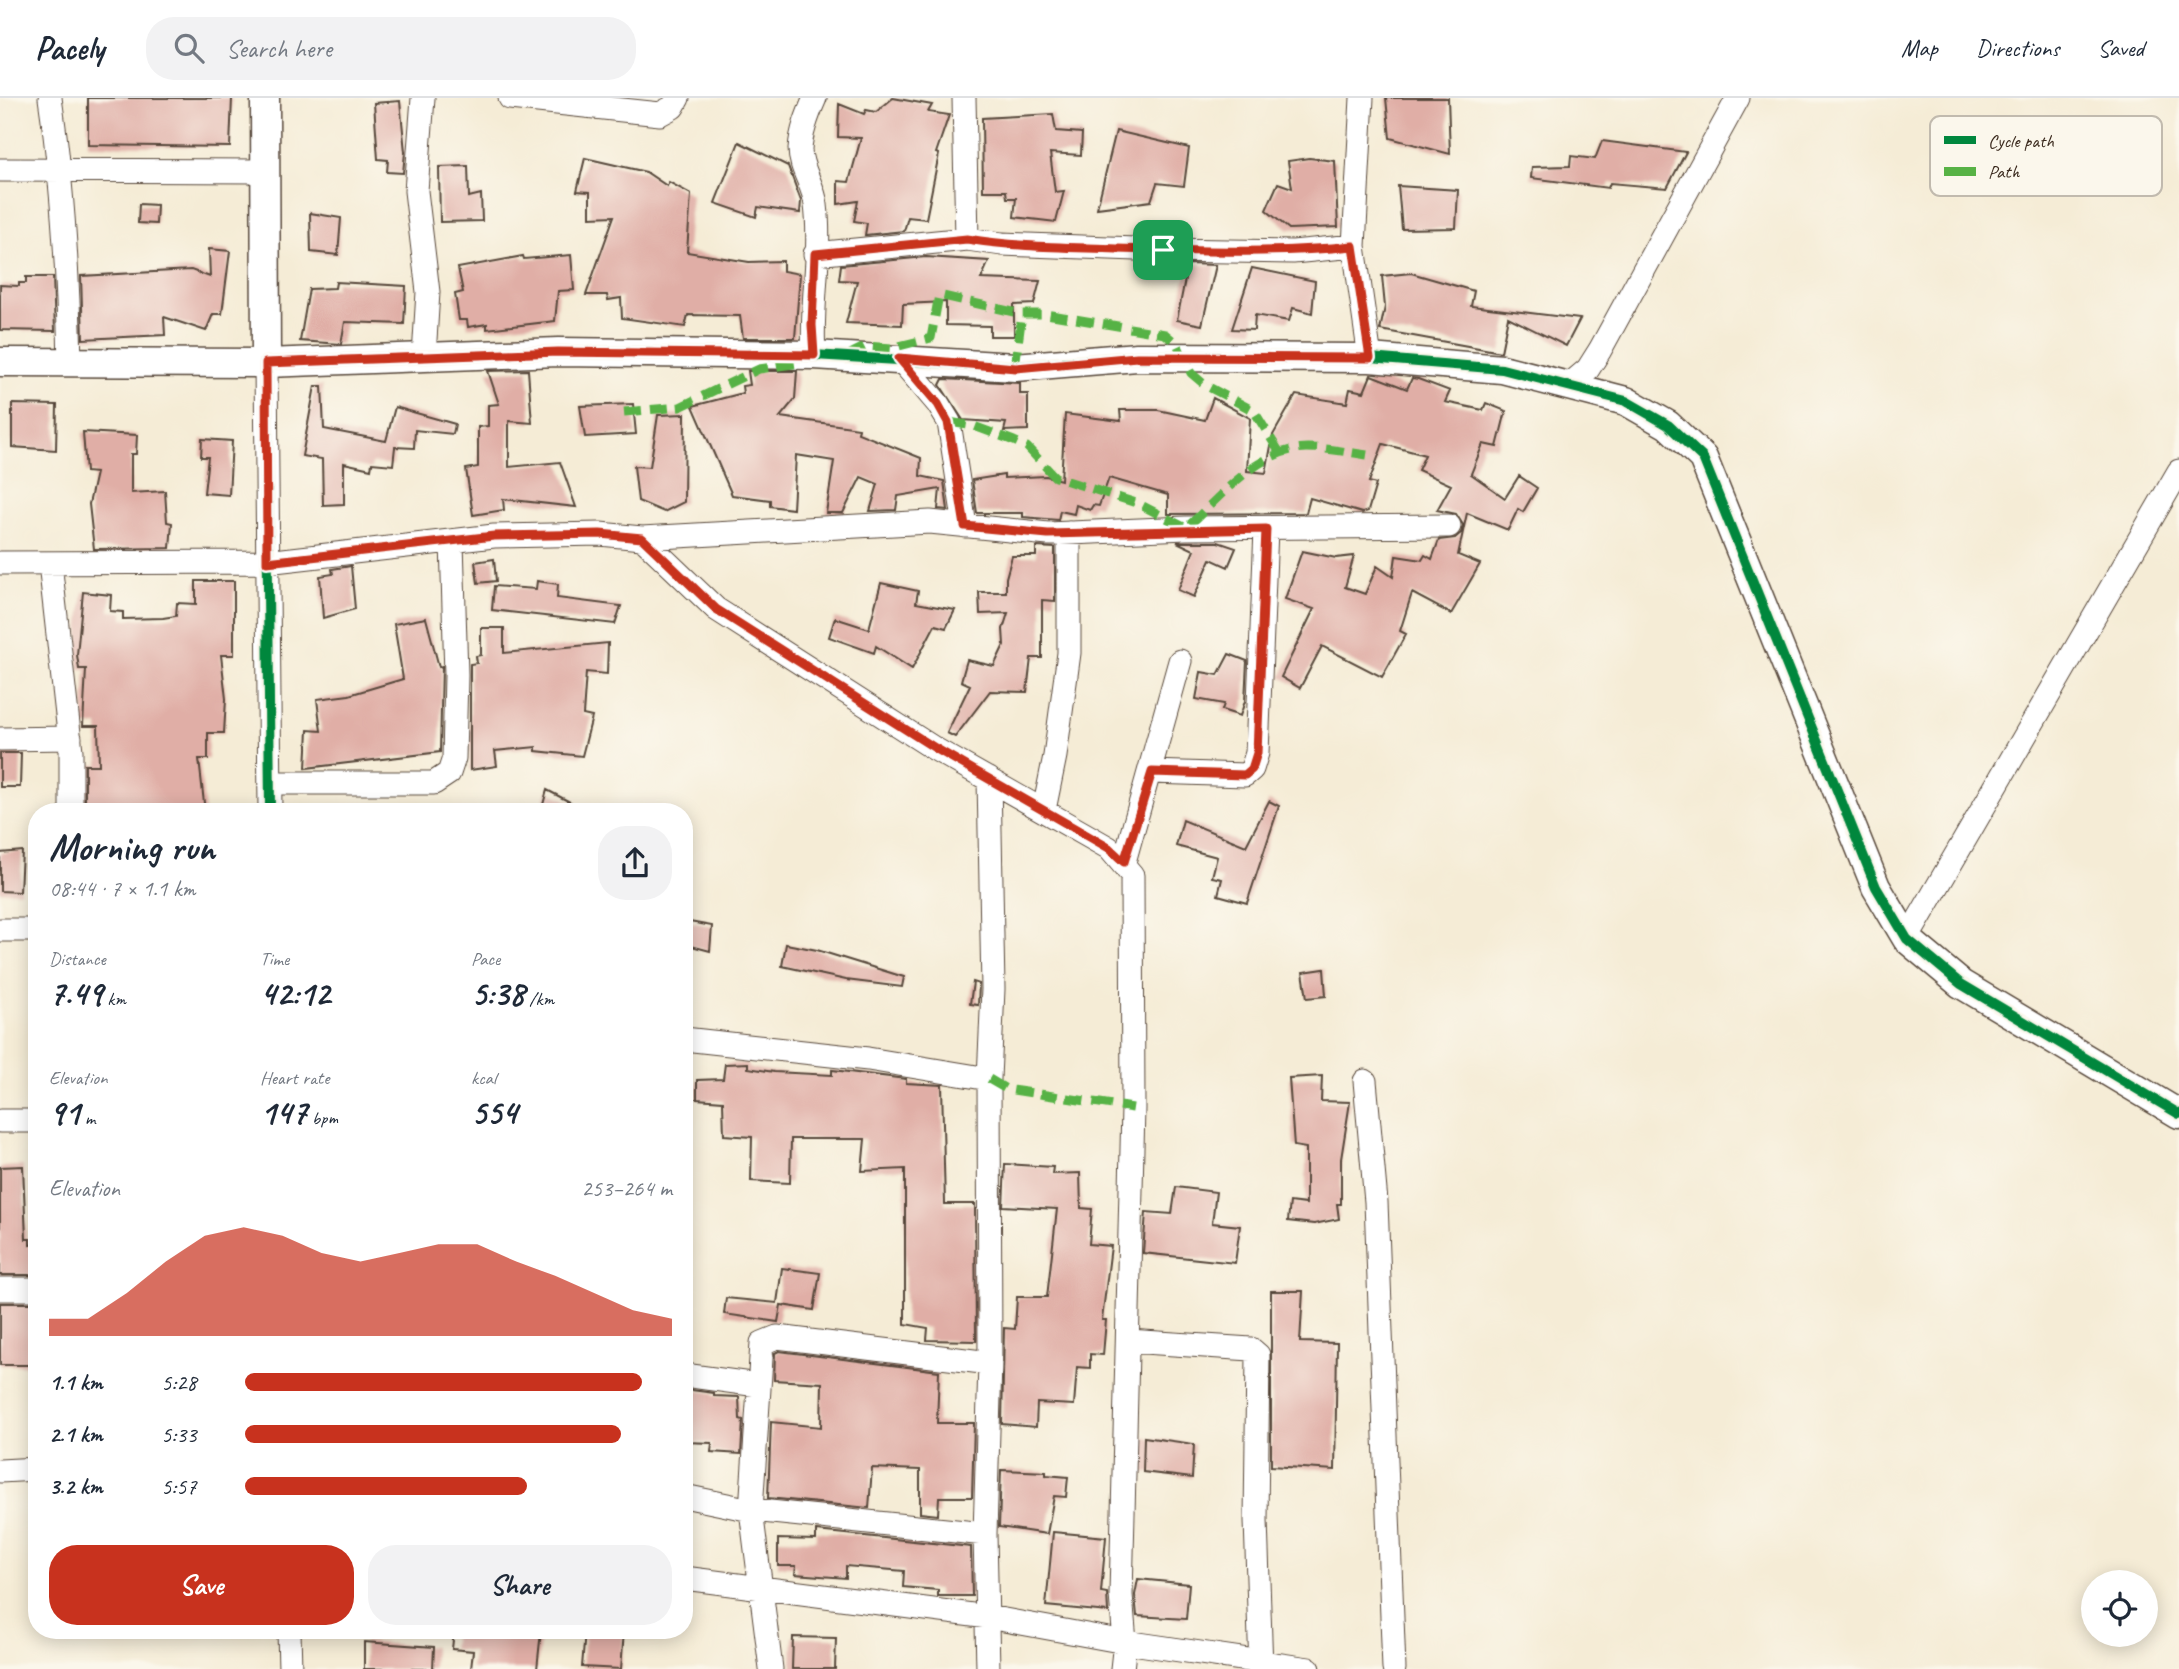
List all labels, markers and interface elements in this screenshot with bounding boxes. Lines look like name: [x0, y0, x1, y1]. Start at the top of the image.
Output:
search box: [146, 17, 636, 80]
text: Pacely: [35, 27, 104, 69]
icon: search: [170, 29, 208, 67]
text: Search here: [226, 32, 332, 65]
text: Map: [1901, 33, 1938, 63]
text: Directions: [1976, 33, 2059, 63]
text: Saved: [2097, 33, 2144, 63]
legend: [1930, 116, 2162, 196]
text: Cycle path: [1988, 129, 2054, 153]
text: Path: [1988, 160, 2021, 184]
pin: [1133, 220, 1193, 280]
icon: arrive: [1144, 231, 1182, 269]
text: Morning run: [49, 824, 215, 871]
button: share: [598, 826, 672, 900]
text: 08:44 · 7 × 1.1 km: [49, 874, 195, 903]
text: Distance: [49, 947, 106, 971]
text: Time: [260, 947, 289, 971]
text: Pace: [471, 947, 500, 971]
text: 7.49: [49, 971, 103, 1016]
text: 42:12: [260, 971, 330, 1016]
text: 5:38: [471, 971, 525, 1016]
text: km: [103, 987, 126, 1011]
text: /km: [525, 987, 554, 1011]
text: Elevation: [49, 1066, 107, 1090]
text: Heart rate: [260, 1066, 329, 1090]
text: kcal: [471, 1066, 496, 1090]
text: 91: [49, 1090, 80, 1135]
text: 147: [260, 1090, 307, 1135]
text: 554: [471, 1090, 517, 1135]
text: m: [80, 1106, 95, 1130]
text: bpm: [307, 1106, 338, 1130]
text: Elevation: [49, 1174, 120, 1203]
text: 253–264 m: [581, 1174, 672, 1203]
text: 1.1 km: [49, 1368, 103, 1397]
text: 5:28: [161, 1368, 197, 1397]
text: 2.1 km: [49, 1420, 103, 1449]
text: 5:33: [161, 1420, 197, 1449]
text: 3.2 km: [49, 1472, 103, 1501]
text: 5:57: [161, 1472, 197, 1501]
button: Save: [49, 1545, 354, 1625]
button: Share: [368, 1545, 672, 1625]
map controls: [2081, 1570, 2158, 1647]
button: locate: [2081, 1570, 2158, 1647]

